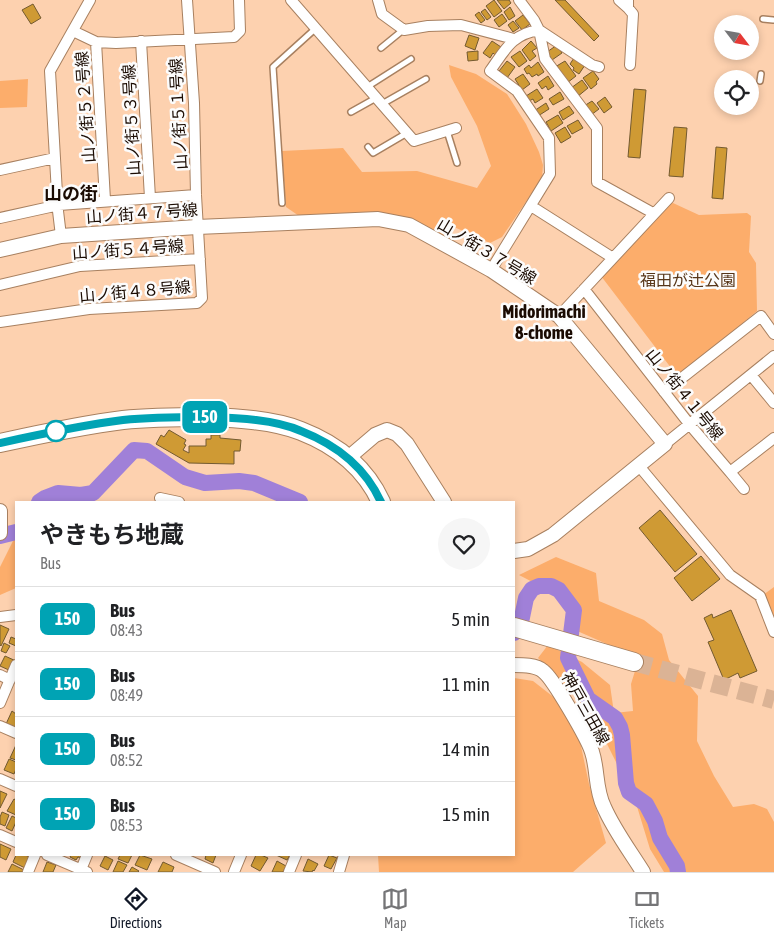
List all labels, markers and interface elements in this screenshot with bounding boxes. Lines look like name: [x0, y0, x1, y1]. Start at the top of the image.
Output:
north arrow: [714, 15, 759, 60]
map controls: [714, 15, 759, 115]
street label: 山ノ街５２号線: [72, 51, 98, 163]
street label: 山ノ街５１号線: [166, 58, 190, 170]
street label: 山ノ街５３号線: [119, 64, 143, 176]
button: locate: [714, 70, 759, 115]
district label: 山の街: [44, 183, 98, 204]
street label: 山ノ街４７号線: [86, 200, 198, 226]
street label: 山ノ街３７号線: [434, 214, 540, 288]
street label: 山ノ街５４号線: [72, 236, 184, 262]
park label: 福田が辻公園: [640, 271, 736, 289]
street label: 山ノ街４８号線: [78, 277, 192, 305]
district label: Midorimachi 8-chome: [502, 301, 586, 343]
street label: 山ノ街４１号線: [643, 345, 727, 443]
line badge: 150: [176, 401, 234, 433]
text: 150: [192, 406, 218, 427]
unlabelled marker: [45, 420, 67, 442]
button: heart: [438, 518, 490, 570]
text: やきもち地蔵: [40, 521, 184, 548]
text: Bus: [40, 554, 61, 572]
text: Bus: [110, 599, 135, 621]
text: 150: [55, 608, 80, 629]
text: 5 min: [451, 608, 490, 630]
text: 08:43: [110, 621, 143, 639]
text: Bus: [110, 664, 135, 686]
street label: 神戸三田線: [559, 669, 613, 747]
text: 150: [55, 673, 80, 694]
text: 11 min: [442, 673, 490, 695]
text: 08:49: [110, 686, 143, 704]
text: Bus: [110, 729, 135, 751]
text: 150: [55, 738, 80, 759]
text: 14 min: [442, 738, 490, 760]
text: 08:52: [110, 751, 143, 769]
text: Bus: [110, 794, 135, 816]
text: 150: [55, 803, 80, 824]
text: 15 min: [442, 803, 490, 825]
text: 08:53: [110, 816, 143, 834]
tab: Directions: [110, 885, 162, 931]
tab: Map: [381, 885, 409, 931]
tab: Tickets: [629, 885, 664, 931]

